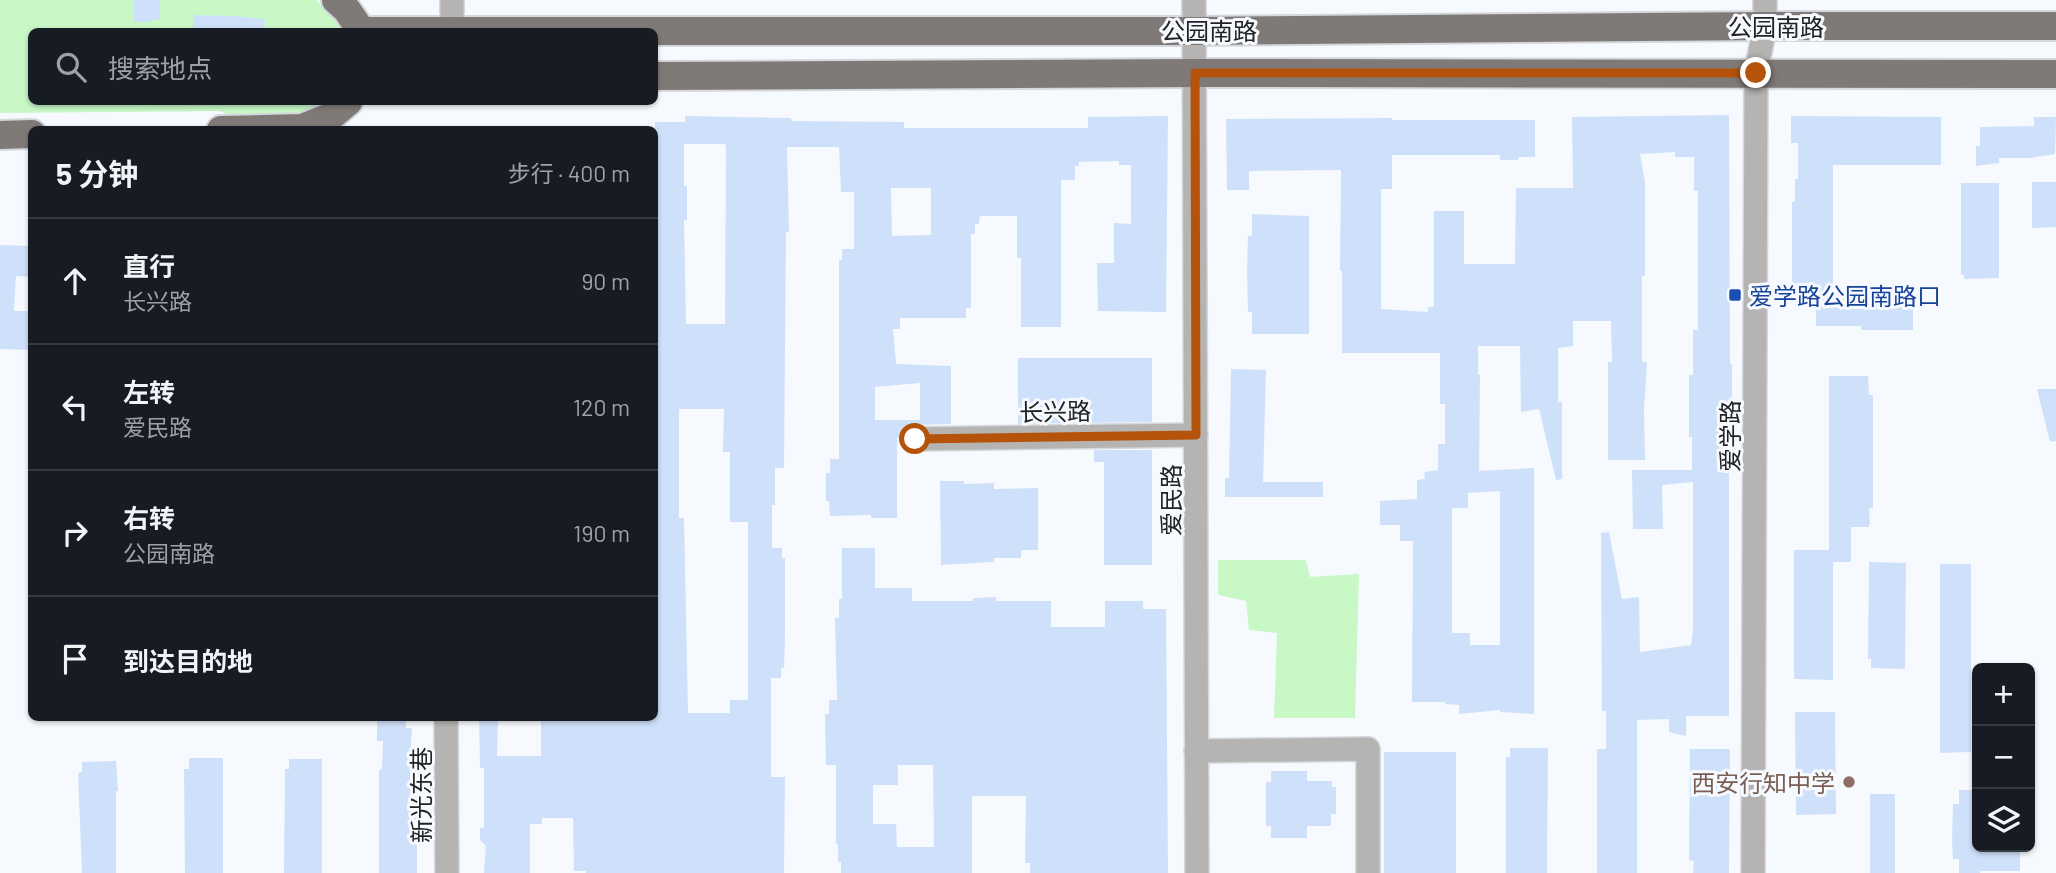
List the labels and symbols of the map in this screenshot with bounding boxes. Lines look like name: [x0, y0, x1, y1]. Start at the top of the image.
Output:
street label: 公园南路: [1728, 12, 1824, 41]
street label: 公园南路: [1161, 16, 1257, 45]
route end: [1740, 57, 1771, 88]
place label: 爱学路公园南路口: [1749, 281, 1941, 310]
marker: 爱学路公园南路口: [1727, 287, 1743, 303]
street label: 长兴路: [1019, 396, 1091, 426]
street label: 爱学路: [1715, 400, 1744, 472]
route start: [899, 423, 930, 454]
street label: 爱民路: [1156, 464, 1185, 536]
street label: 新光东巷: [406, 747, 435, 843]
place label: 西安行知中学: [1691, 768, 1835, 797]
marker: 西安行知中学: [1841, 774, 1857, 790]

